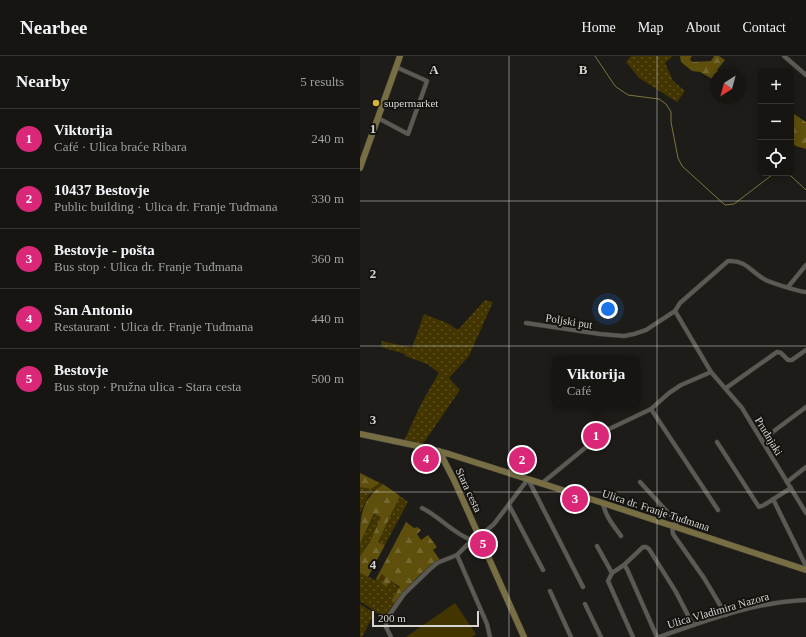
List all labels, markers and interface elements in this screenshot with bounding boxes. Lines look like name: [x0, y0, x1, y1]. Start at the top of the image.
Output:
text: Nearbee: [20, 17, 88, 38]
text: Home: [582, 20, 616, 35]
text: Map: [638, 20, 663, 35]
text: About: [685, 20, 720, 35]
text: Contact: [742, 20, 786, 35]
text: A: [429, 62, 439, 77]
text: B: [579, 62, 588, 77]
north arrow: [710, 68, 746, 104]
map controls: [758, 68, 794, 176]
button: +: [758, 68, 794, 104]
text: Nearby: [16, 72, 70, 91]
text: 5 results: [300, 74, 344, 89]
place label: supermarket: [384, 97, 438, 109]
marker: supermarket: [371, 98, 381, 108]
button: −: [758, 104, 794, 140]
text: 1: [370, 121, 376, 136]
text: Viktorija: [54, 122, 113, 138]
text: 1: [26, 131, 32, 146]
text: 240 m: [311, 131, 344, 146]
text: Café · Ulica braće Ribara: [54, 139, 187, 154]
button: locate: [758, 140, 794, 176]
text: 10437 Bestovje: [54, 182, 149, 198]
text: 2: [26, 191, 32, 206]
text: 330 m: [311, 191, 344, 206]
text: Public building · Ulica dr. Franje Tuđmana: [54, 199, 278, 214]
text: Bestovje - pošta: [54, 242, 155, 258]
text: 3: [26, 251, 32, 266]
text: 360 m: [311, 251, 344, 266]
text: Bus stop · Ulica dr. Franje Tuđmana: [54, 259, 243, 274]
text: 2: [370, 266, 376, 281]
your location: [598, 299, 618, 319]
text: San Antonio: [54, 302, 133, 318]
text: 4: [26, 311, 32, 326]
text: 440 m: [311, 311, 344, 326]
street label: Poljski put: [545, 311, 593, 331]
text: Restaurant · Ulica dr. Franje Tuđmana: [54, 319, 253, 334]
popup: [552, 356, 640, 408]
text: Bestovje: [54, 362, 108, 378]
text: Viktorija: [567, 366, 625, 382]
text: 5: [26, 371, 32, 386]
text: 500 m: [311, 371, 344, 386]
text: Bus stop · Pružna ulica - Stara cesta: [54, 379, 241, 394]
text: Café: [567, 383, 591, 398]
text: 3: [370, 412, 377, 427]
street label: Prudnjaki: [753, 415, 785, 457]
pin: 1: [583, 421, 609, 451]
pin: 4: [413, 444, 439, 474]
pin: 2: [509, 445, 535, 475]
street label: Stara cesta: [454, 466, 484, 514]
pin: 3: [562, 484, 588, 514]
street label: Ulica dr. Franje Tuđmana: [601, 487, 711, 533]
pin: 5: [470, 529, 496, 559]
text: 4: [370, 557, 377, 572]
street label: Ulica Vladimira Nazora: [666, 590, 770, 630]
scale bar: [372, 609, 479, 628]
text: 200 m: [378, 612, 406, 624]

